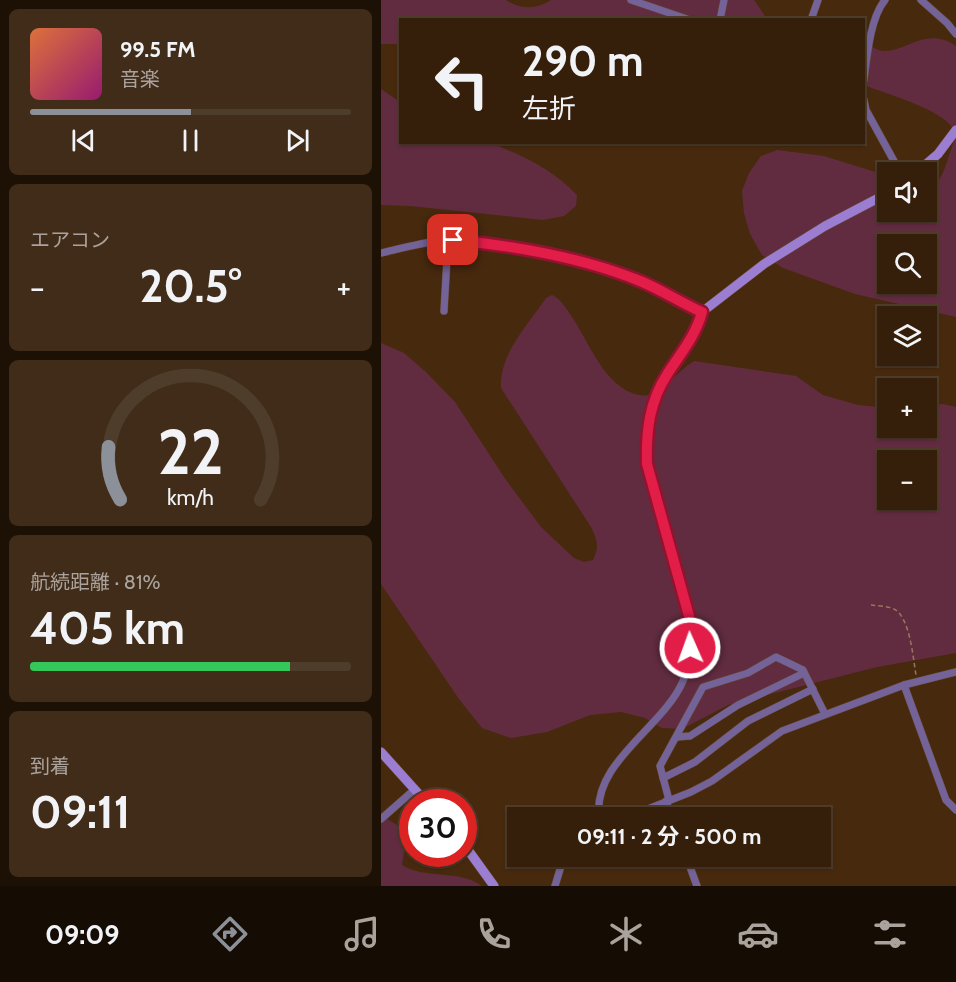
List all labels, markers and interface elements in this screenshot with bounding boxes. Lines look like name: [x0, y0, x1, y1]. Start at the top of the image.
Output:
text: 290 m: [522, 35, 643, 87]
text: 99.5 FM: [120, 36, 196, 63]
icon: left: [423, 42, 501, 120]
text: 音楽: [120, 67, 160, 91]
text: 左折: [522, 92, 576, 125]
icon: previous: [67, 124, 100, 157]
icon: pause: [174, 124, 207, 157]
icon: next: [281, 124, 314, 157]
map controls: [877, 162, 937, 510]
button: sound: [877, 162, 937, 222]
pin: [427, 214, 478, 265]
icon: arrive: [436, 223, 469, 256]
text: エアコン: [30, 228, 110, 252]
button: search: [877, 234, 937, 294]
text: 20.5°: [139, 259, 242, 313]
text: −: [30, 267, 45, 307]
text: +: [336, 267, 351, 307]
button: layers: [877, 306, 937, 366]
button: +: [877, 378, 937, 438]
text: 22: [157, 414, 224, 490]
button: −: [877, 450, 937, 510]
text: km/h: [167, 484, 214, 510]
text: 航続距離 · 81%: [30, 570, 160, 594]
text: 405 km: [30, 601, 185, 655]
position arrow: [658, 616, 722, 680]
text: 到着: [30, 754, 70, 778]
text: 09:11: [30, 785, 130, 839]
speed limit sign: 30: [399, 789, 477, 867]
text: 09:11 · 2 分 · 500 m: [577, 823, 761, 850]
icon: directions: [209, 913, 251, 955]
icon: music: [341, 913, 383, 955]
icon: phone: [473, 913, 515, 955]
icon: climate: [605, 913, 647, 955]
icon: car: [737, 913, 779, 955]
icon: filters: [869, 913, 911, 955]
text: 09:09: [45, 918, 119, 951]

